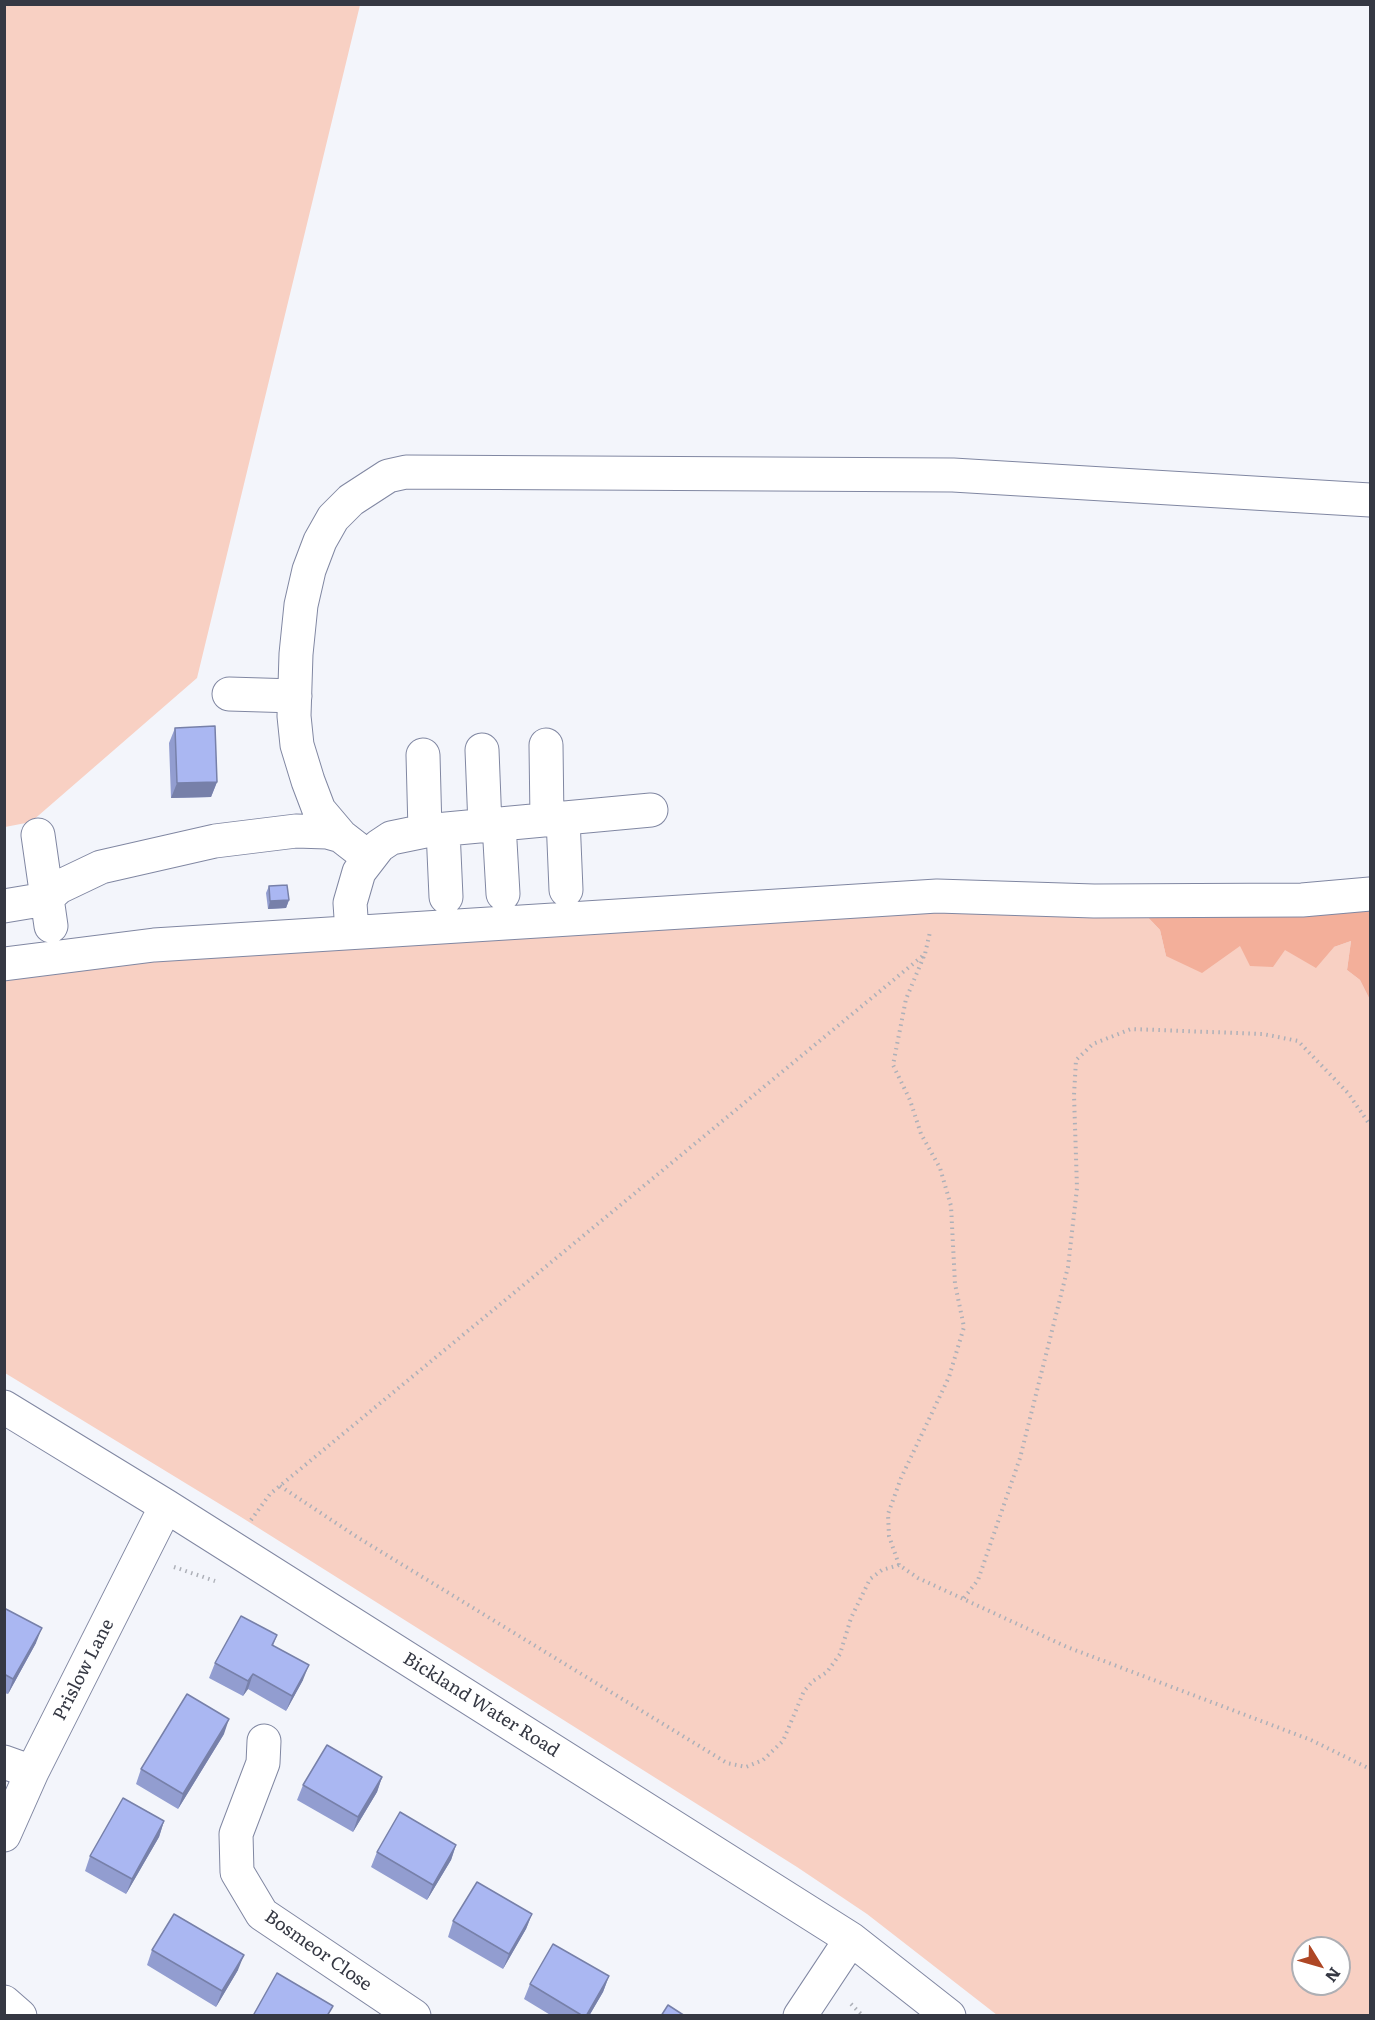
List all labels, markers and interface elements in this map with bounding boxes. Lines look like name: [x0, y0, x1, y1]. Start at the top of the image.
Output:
street label: Prislow Lane: [49, 1616, 119, 1724]
street label: Bickland Water Road: [399, 1648, 563, 1762]
street label: Bosmeor Close: [260, 1906, 376, 1996]
north arrow: [1291, 1936, 1351, 1996]
text: N: [1320, 1963, 1347, 1988]

